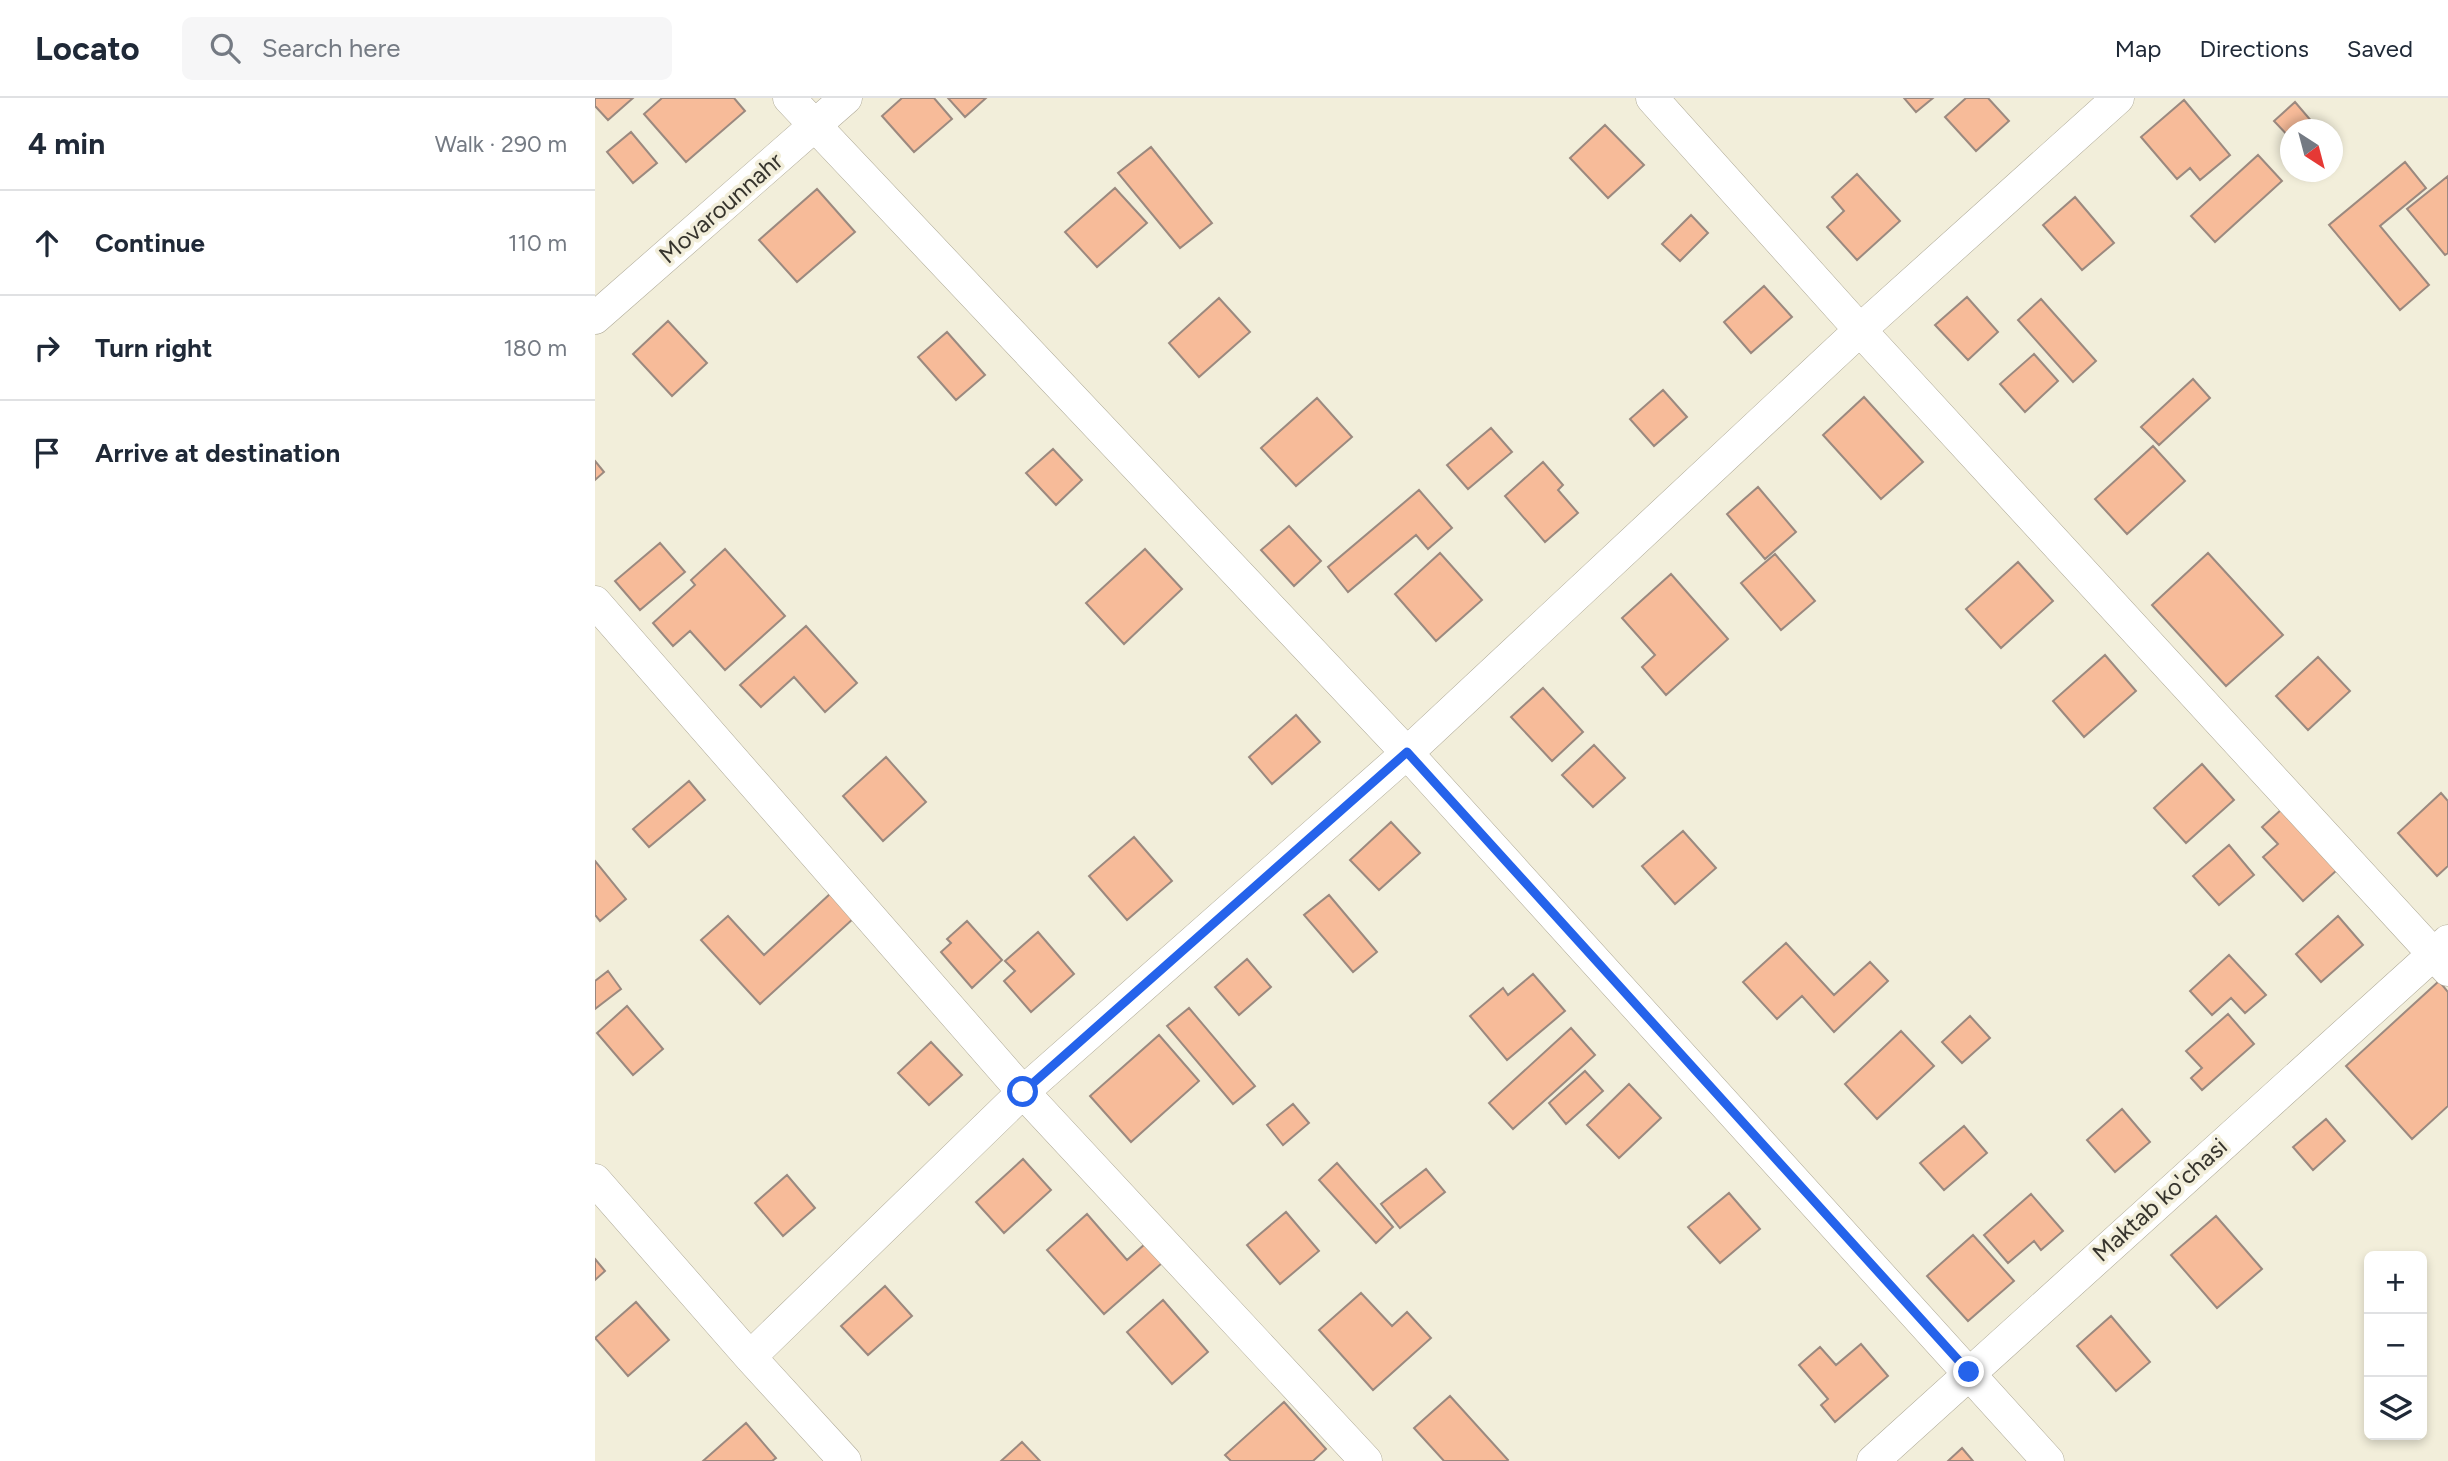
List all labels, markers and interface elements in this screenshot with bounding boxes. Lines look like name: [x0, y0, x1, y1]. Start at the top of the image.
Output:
search box: [182, 17, 672, 80]
text: Locato: [35, 29, 140, 68]
icon: search: [206, 29, 244, 67]
text: Search here: [262, 32, 401, 64]
text: Map: [2115, 34, 2161, 63]
text: Directions: [2199, 34, 2309, 63]
text: Saved: [2347, 34, 2413, 63]
north arrow: [2280, 119, 2343, 182]
text: 4 min: [28, 125, 105, 162]
text: Walk · 290 m: [435, 130, 567, 158]
street label: Movarounnahr: [653, 146, 788, 269]
icon: ahead: [28, 224, 66, 262]
text: Continue: [95, 227, 205, 259]
text: 110 m: [508, 229, 567, 257]
icon: right: [28, 329, 66, 367]
text: Turn right: [95, 332, 212, 364]
text: 180 m: [503, 334, 567, 362]
icon: arrive: [28, 434, 66, 472]
text: Arrive at destination: [95, 437, 340, 469]
route start: [1007, 1076, 1038, 1107]
street label: Maktab ko'chasi: [2086, 1132, 2233, 1268]
map controls: [2364, 1251, 2427, 1440]
button: +: [2364, 1251, 2427, 1314]
button: −: [2364, 1314, 2427, 1377]
route end: [1953, 1356, 1984, 1387]
button: layers: [2364, 1377, 2427, 1440]

